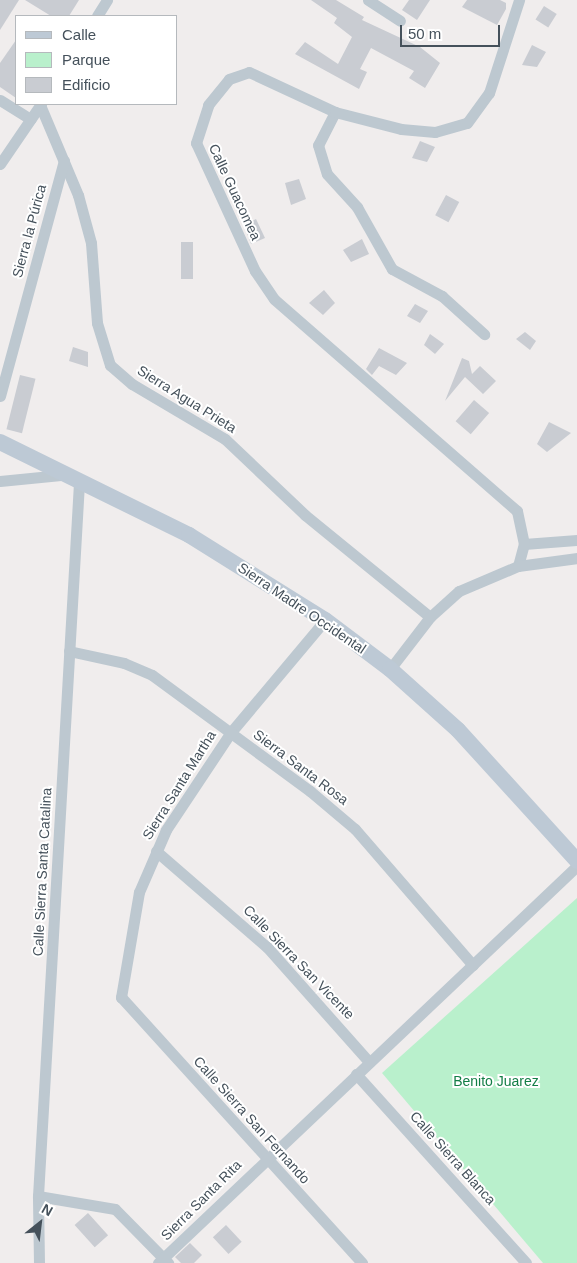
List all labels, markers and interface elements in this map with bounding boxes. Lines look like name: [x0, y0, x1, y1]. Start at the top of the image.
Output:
legend: [15, 15, 178, 105]
scale bar: [402, 15, 502, 47]
text: 50 m: [408, 25, 441, 42]
text: Calle: [62, 26, 96, 43]
text: Parque: [62, 51, 110, 68]
text: Edificio: [62, 76, 110, 93]
street label: Calle Guacomea: [205, 141, 265, 243]
street label: Sierra la Púrica: [9, 183, 49, 279]
street label: Sierra Agua Prieta: [134, 362, 240, 436]
street label: Sierra Madre Occidental: [235, 559, 369, 657]
street label: Sierra Santa Rosa: [250, 726, 352, 808]
street label: Sierra Santa Martha: [139, 727, 219, 843]
street label: Calle Sierra Santa Catalina: [29, 787, 55, 957]
street label: Calle Sierra San Vicente: [240, 901, 358, 1023]
street label: Calle Sierra San Fernando: [190, 1053, 314, 1187]
park label: Benito Juarez: [453, 1073, 539, 1089]
street label: Calle Sierra Blanca: [407, 1108, 499, 1208]
street label: Sierra Santa Rita: [157, 1156, 245, 1244]
north arrow: [15, 1198, 65, 1248]
text: N: [39, 1200, 56, 1219]

